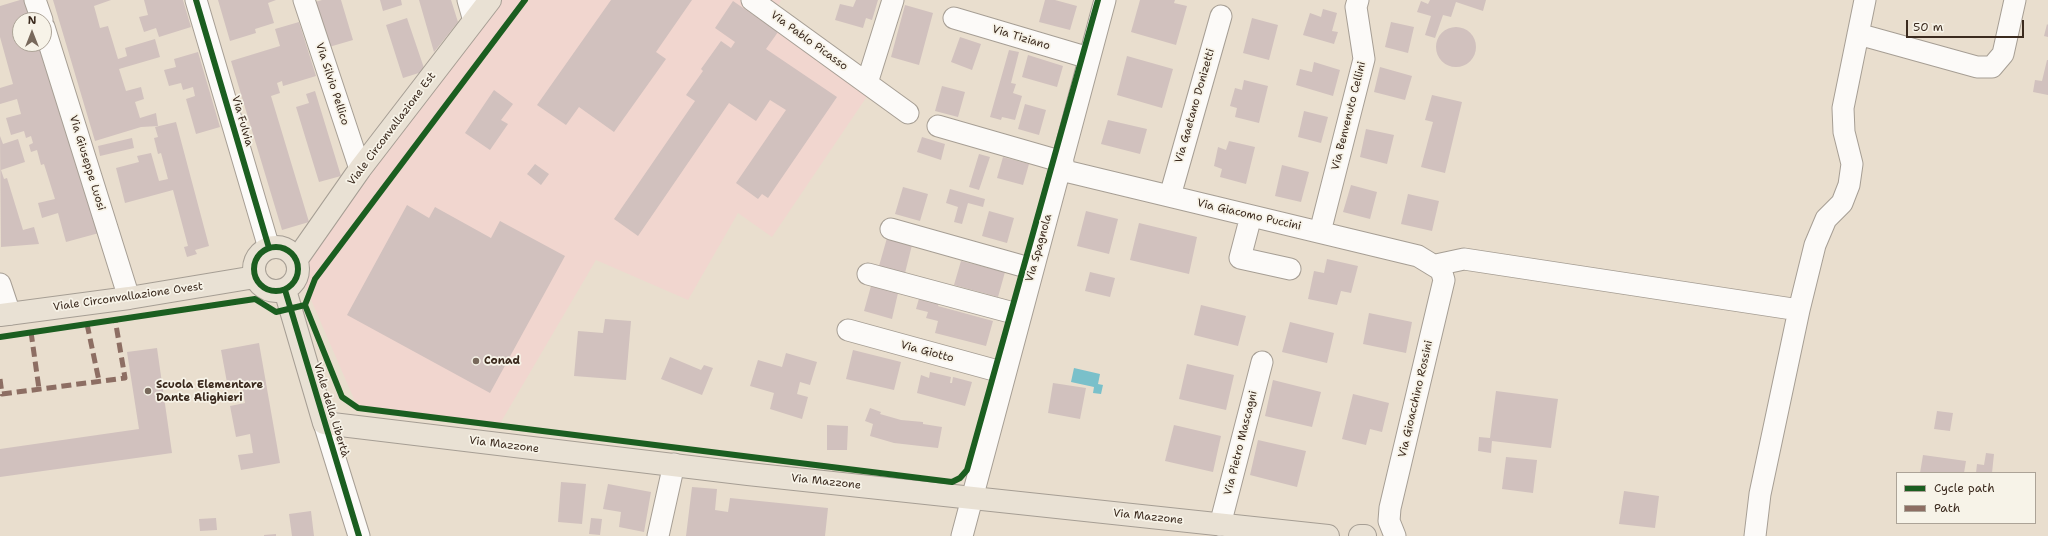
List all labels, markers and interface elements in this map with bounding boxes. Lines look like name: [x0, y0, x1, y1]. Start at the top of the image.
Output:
street label: Via Pablo Picasso: [768, 9, 850, 73]
north arrow: [12, 12, 52, 52]
scale bar: [1908, 12, 2026, 38]
text: N: [28, 13, 36, 28]
text: 50 m: [1913, 19, 1943, 35]
street label: Via Tiziano: [990, 23, 1052, 53]
street label: Via Silvio Pellico: [312, 41, 352, 127]
street label: Via Gaetano Donizetti: [1172, 47, 1218, 165]
street label: Via Benvenuto Cellini: [1329, 60, 1369, 172]
street label: Viale Circonvallazione Est: [345, 70, 439, 188]
street label: Via Fulvia: [229, 94, 255, 148]
street label: Via Giuseppe Luosi: [66, 114, 108, 212]
street label: Via Giacomo Puccini: [1196, 197, 1302, 233]
street label: Via Spagnola: [1023, 213, 1055, 283]
street label: Viale Circonvallazione Ovest: [52, 280, 204, 314]
street label: Via Giotto: [899, 339, 955, 365]
street label: Via Gioacchino Rossini: [1396, 339, 1436, 459]
place label: Conad: [484, 354, 520, 368]
marker: Conad: [471, 356, 481, 366]
street label: Viale della Libertà: [310, 361, 352, 459]
place label: Scuola Elementare Dante Alighieri: [156, 378, 263, 404]
marker: Scuola Elementare Dante Alighieri: [143, 386, 153, 396]
street label: Via Pietro Mascagni: [1222, 389, 1260, 497]
street label: Via Mazzone: [468, 434, 540, 456]
street label: Via Mazzone: [790, 472, 862, 492]
legend: [1896, 472, 2036, 524]
text: Cycle path: [1934, 480, 1995, 496]
text: Path: [1934, 500, 1960, 516]
street label: Via Mazzone: [1112, 507, 1184, 527]

